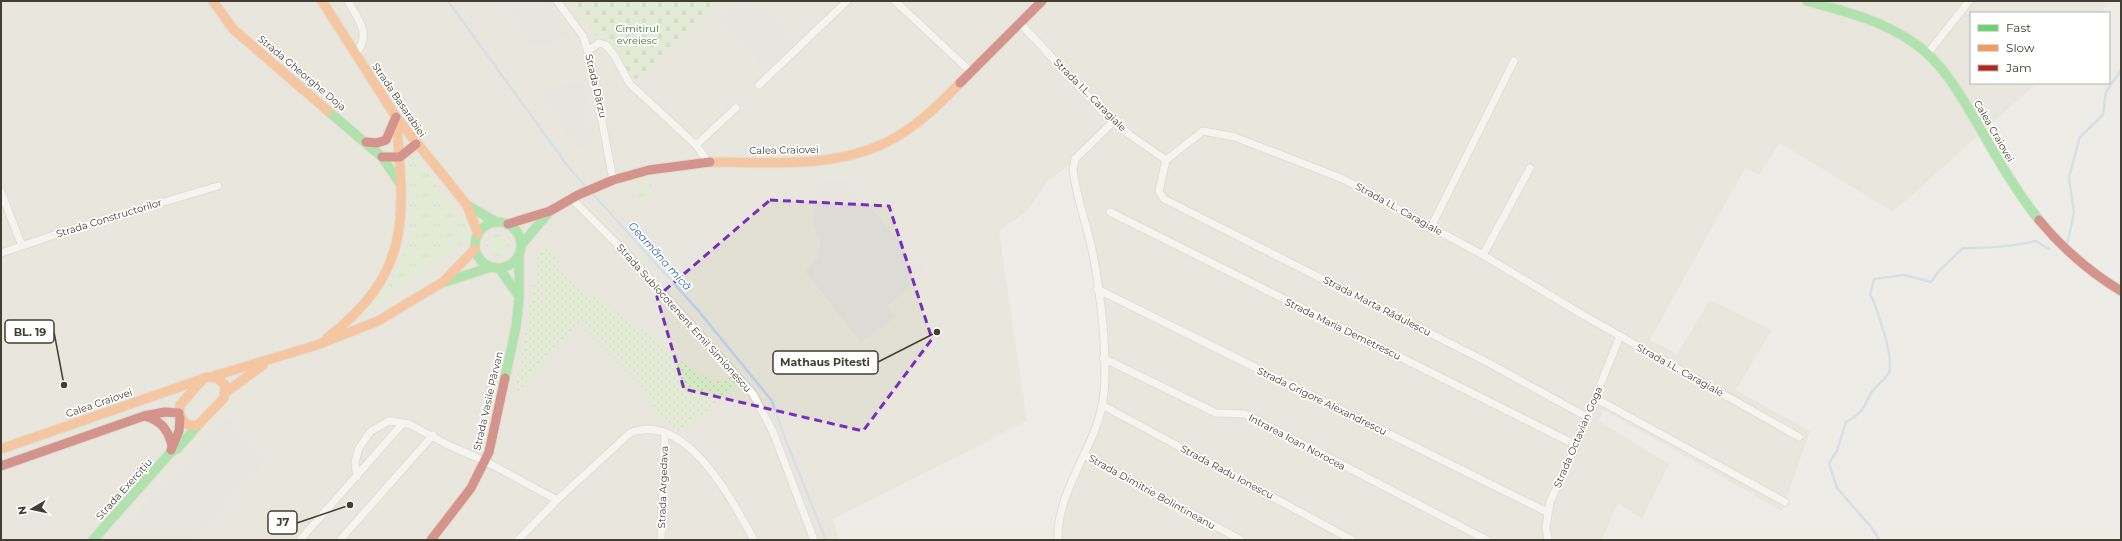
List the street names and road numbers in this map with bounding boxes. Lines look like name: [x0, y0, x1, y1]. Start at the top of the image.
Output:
street label: Strada Gheorghe Doja: [255, 32, 349, 114]
street label: Strada Dârzu: [582, 53, 610, 119]
street label: Strada I.L. Caragiale: [1051, 56, 1129, 134]
street label: Strada Basarabiei: [369, 60, 429, 140]
street label: Calea Craiovei: [1971, 98, 2017, 164]
street label: Calea Craiovei: [749, 143, 819, 157]
street label: Strada I.L. Caragiale: [1353, 180, 1445, 238]
street label: Strada Constructorilor: [54, 196, 164, 240]
street label: Strada Sublocotenent Emil Simionescu: [614, 241, 754, 395]
street label: Strada Marta Rădulescu: [1321, 273, 1433, 339]
street label: Strada Maria Demetrescu: [1283, 295, 1403, 363]
street label: Strada I.L. Caragiale: [1634, 341, 1726, 399]
street label: Strada Vasile Pârvan: [470, 350, 506, 452]
street label: Strada Grigore Alexandrescu: [1255, 364, 1389, 438]
street label: Strada Octavian Goga: [1551, 384, 1605, 490]
street label: Calea Craiovei: [64, 386, 134, 420]
street label: Intrarea Ioan Norocea: [1246, 411, 1348, 473]
street label: Strada Radu Ionescu: [1178, 442, 1276, 502]
street label: Strada Argedava: [655, 445, 671, 529]
street label: Strada Dimitrie Bolintineanu: [1086, 452, 1218, 532]
street label: Strada Exercițiu: [93, 456, 155, 522]

